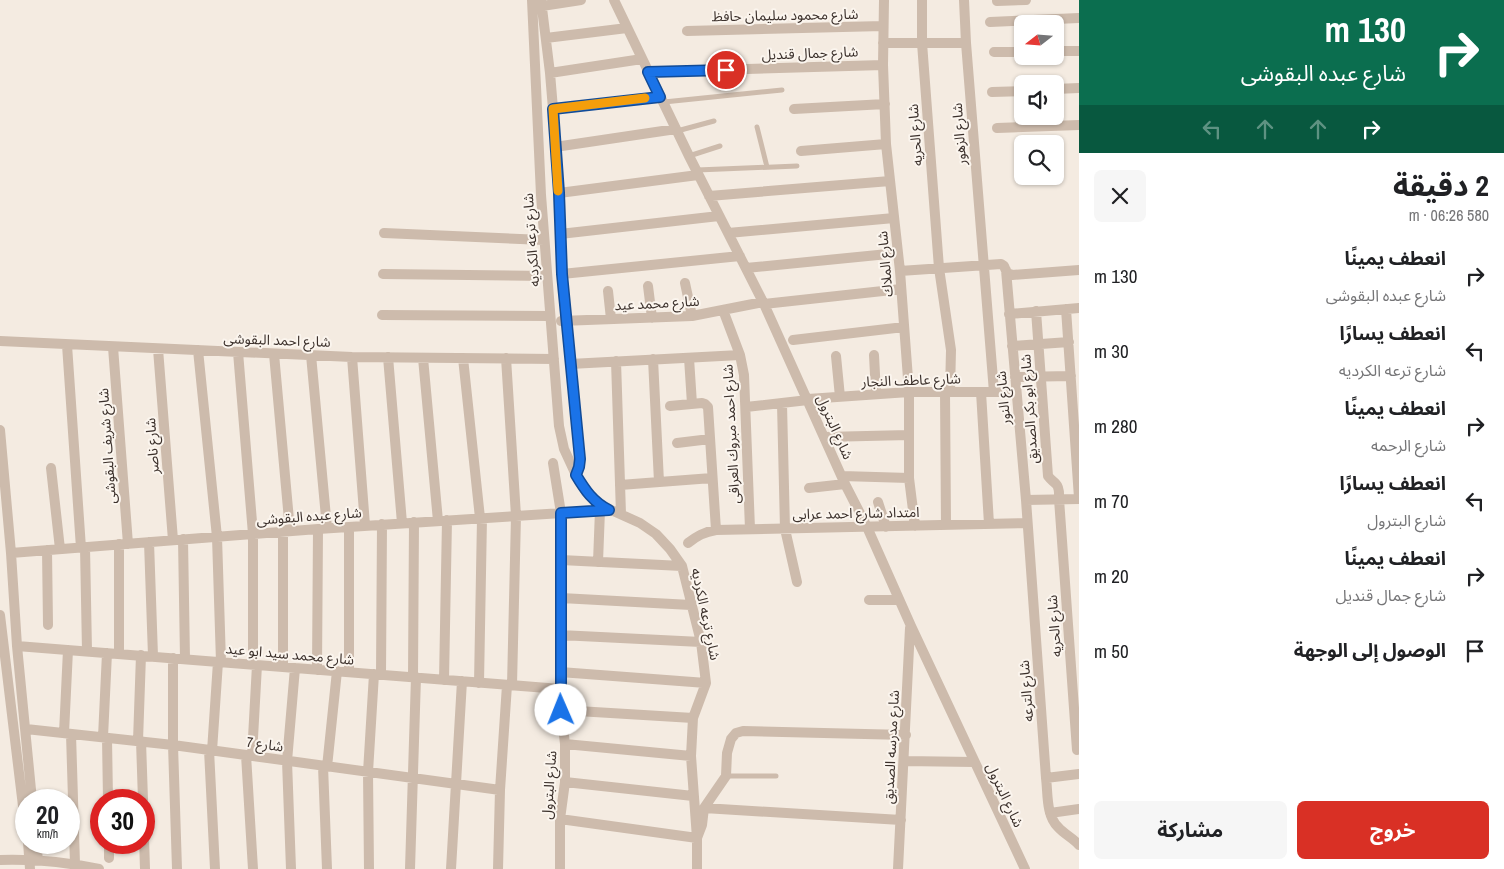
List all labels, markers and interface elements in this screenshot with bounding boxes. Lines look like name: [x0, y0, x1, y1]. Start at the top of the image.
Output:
street label: شارع محمود سليمان حافظ: [711, 5, 859, 27]
text: 130 m: [1325, 6, 1406, 53]
north arrow: [1014, 15, 1064, 65]
map controls: [1014, 15, 1064, 185]
icon: right: [1424, 20, 1489, 85]
street label: شارع جمال قنديل: [761, 42, 859, 66]
pin: [705, 49, 747, 91]
icon: arrive: [712, 56, 740, 84]
text: شارع عبده البقوشى: [1241, 58, 1406, 88]
button: sound: [1014, 75, 1064, 125]
street label: شارع الزهور: [948, 102, 972, 167]
street label: شارع الحريه: [904, 103, 928, 167]
icon: left: [1198, 115, 1226, 143]
icon: ahead: [1251, 115, 1279, 143]
icon: ahead: [1304, 115, 1332, 143]
icon: right: [1357, 115, 1385, 143]
button: search: [1014, 135, 1064, 185]
text: 2 دقيقة: [1393, 165, 1489, 205]
button: close: [1094, 170, 1146, 222]
street label: شارع ترعه الكرديه: [519, 192, 545, 287]
text: 580 m · 06:26: [1409, 204, 1489, 226]
street label: شارع الملاك: [873, 230, 899, 298]
text: انعطف يمينًا: [1345, 245, 1446, 271]
icon: right: [1461, 262, 1489, 290]
text: 130 m: [1094, 263, 1137, 289]
text: شارع عبده البقوشى: [1326, 284, 1446, 306]
street label: شارع محمد عيد: [614, 292, 700, 316]
text: انعطف يسارًا: [1340, 320, 1446, 346]
street label: شارع احمد البقوشى: [223, 329, 331, 353]
icon: left: [1461, 337, 1489, 365]
text: 30 m: [1094, 338, 1129, 364]
street label: شارع ابو بكر الصديق: [1016, 353, 1044, 465]
text: شارع ترعه الكرديه: [1339, 359, 1446, 381]
street label: شارع احمد مبروك العراقى: [718, 364, 746, 504]
street label: شارع عاطف النجار: [860, 369, 961, 393]
street label: شارع النور: [992, 370, 1016, 427]
street label: شارع شريف البقوشى: [94, 387, 122, 504]
street label: شارع البترول: [811, 392, 857, 463]
text: انعطف يمينًا: [1345, 395, 1446, 421]
icon: right: [1461, 412, 1489, 440]
text: 280 m: [1094, 413, 1137, 439]
street label: شارع ناصر: [141, 417, 165, 476]
text: شارع الرحمه: [1371, 434, 1446, 456]
text: انعطف يسارًا: [1340, 470, 1446, 496]
icon: left: [1461, 487, 1489, 515]
text: 70 m: [1094, 488, 1129, 514]
street label: شارع عبده البقوشى: [256, 503, 362, 531]
street label: امتداد شارع احمد عرابى: [792, 503, 920, 525]
text: شارع البترول: [1367, 509, 1446, 531]
text: انعطف يمينًا: [1345, 545, 1446, 571]
icon: right: [1461, 562, 1489, 590]
text: 20 m: [1094, 563, 1129, 589]
street label: شارع ترعه الكرديه: [685, 566, 725, 662]
text: شارع جمال قنديل: [1335, 584, 1446, 606]
street label: شارع الحريه: [1043, 594, 1067, 658]
text: الوصول إلى الوجهة: [1294, 637, 1446, 663]
icon: arrive: [1461, 637, 1489, 665]
text: 50 m: [1094, 638, 1129, 664]
street label: شارع محمد سيد ابو عيد: [225, 639, 355, 671]
street label: شارع الترعه: [1015, 659, 1039, 722]
position arrow: [534, 683, 586, 735]
street label: شارع مدرسه الصديق: [879, 689, 905, 805]
street label: شارع 7: [245, 733, 285, 757]
street label: شارع البترول: [538, 750, 562, 820]
street label: شارع البترول: [980, 760, 1028, 831]
speed limit sign: 30: [90, 789, 155, 854]
text: 20: [36, 798, 59, 832]
button: مشاركة: [1094, 801, 1287, 859]
button: خروج: [1297, 801, 1489, 859]
text: km/h: [37, 826, 58, 842]

